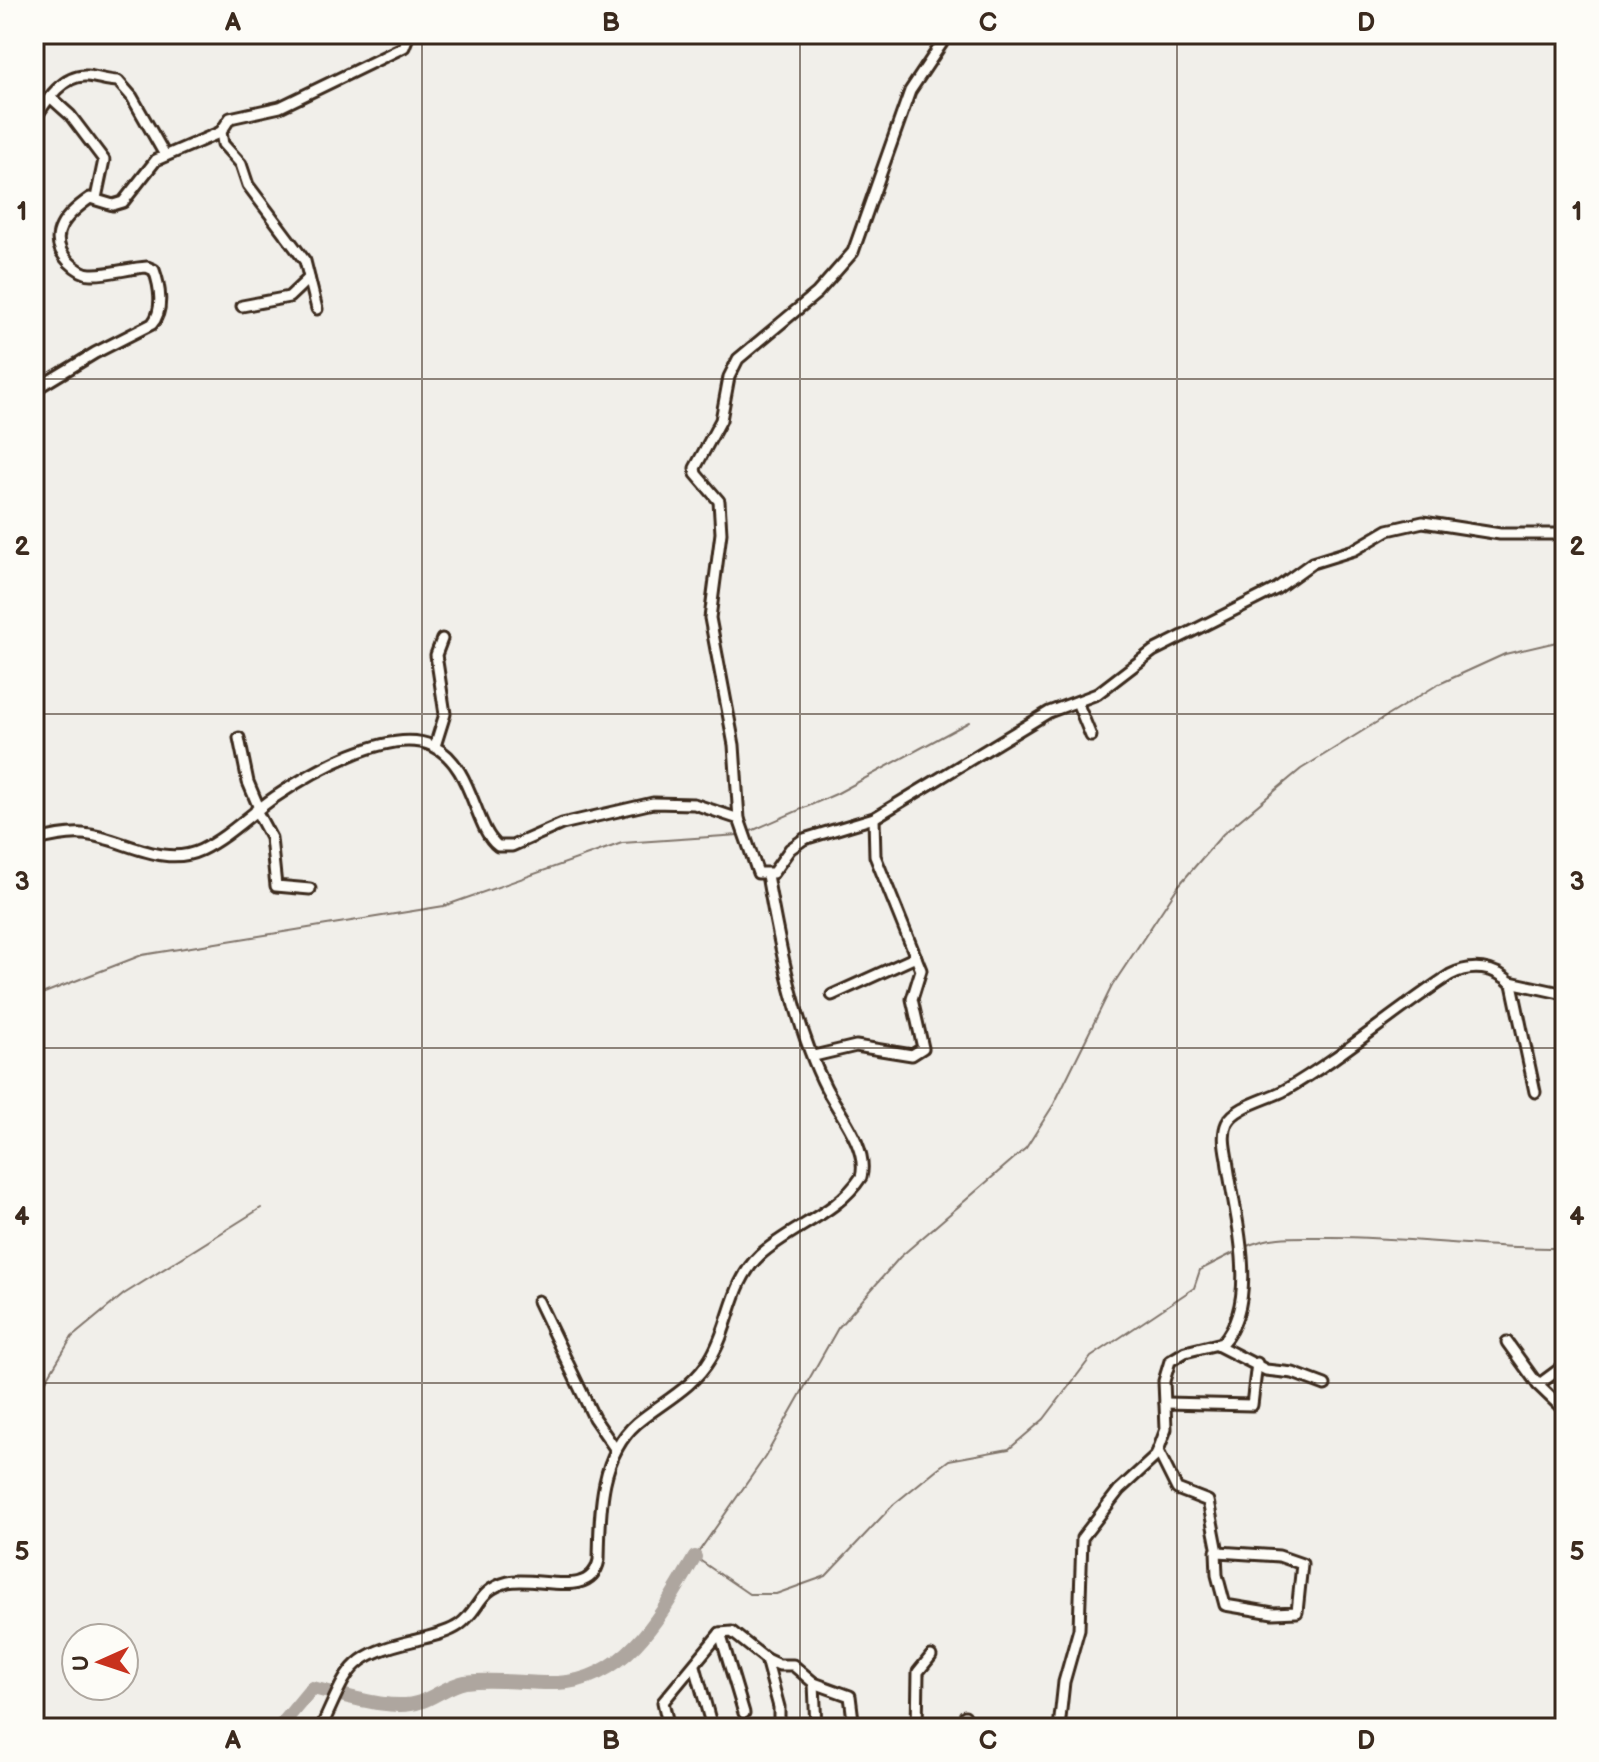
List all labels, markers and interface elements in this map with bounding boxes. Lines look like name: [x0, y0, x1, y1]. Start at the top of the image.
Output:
text: A: [224, 8, 241, 39]
text: B: [602, 8, 620, 39]
text: C: [979, 8, 997, 39]
text: D: [1357, 8, 1375, 39]
text: 1: [17, 197, 27, 228]
text: 1: [1572, 197, 1582, 228]
text: 2: [14, 532, 30, 563]
text: 2: [1569, 532, 1585, 563]
text: 3: [14, 867, 30, 898]
text: 3: [1569, 867, 1585, 898]
text: 4: [14, 1202, 30, 1233]
text: 4: [1569, 1202, 1585, 1233]
text: 5: [14, 1537, 30, 1568]
text: 5: [1569, 1537, 1585, 1568]
north arrow: [60, 1622, 140, 1702]
text: U: [68, 1654, 95, 1671]
text: A: [224, 1726, 241, 1757]
text: B: [602, 1726, 620, 1757]
text: C: [979, 1726, 997, 1757]
text: D: [1357, 1726, 1375, 1757]

